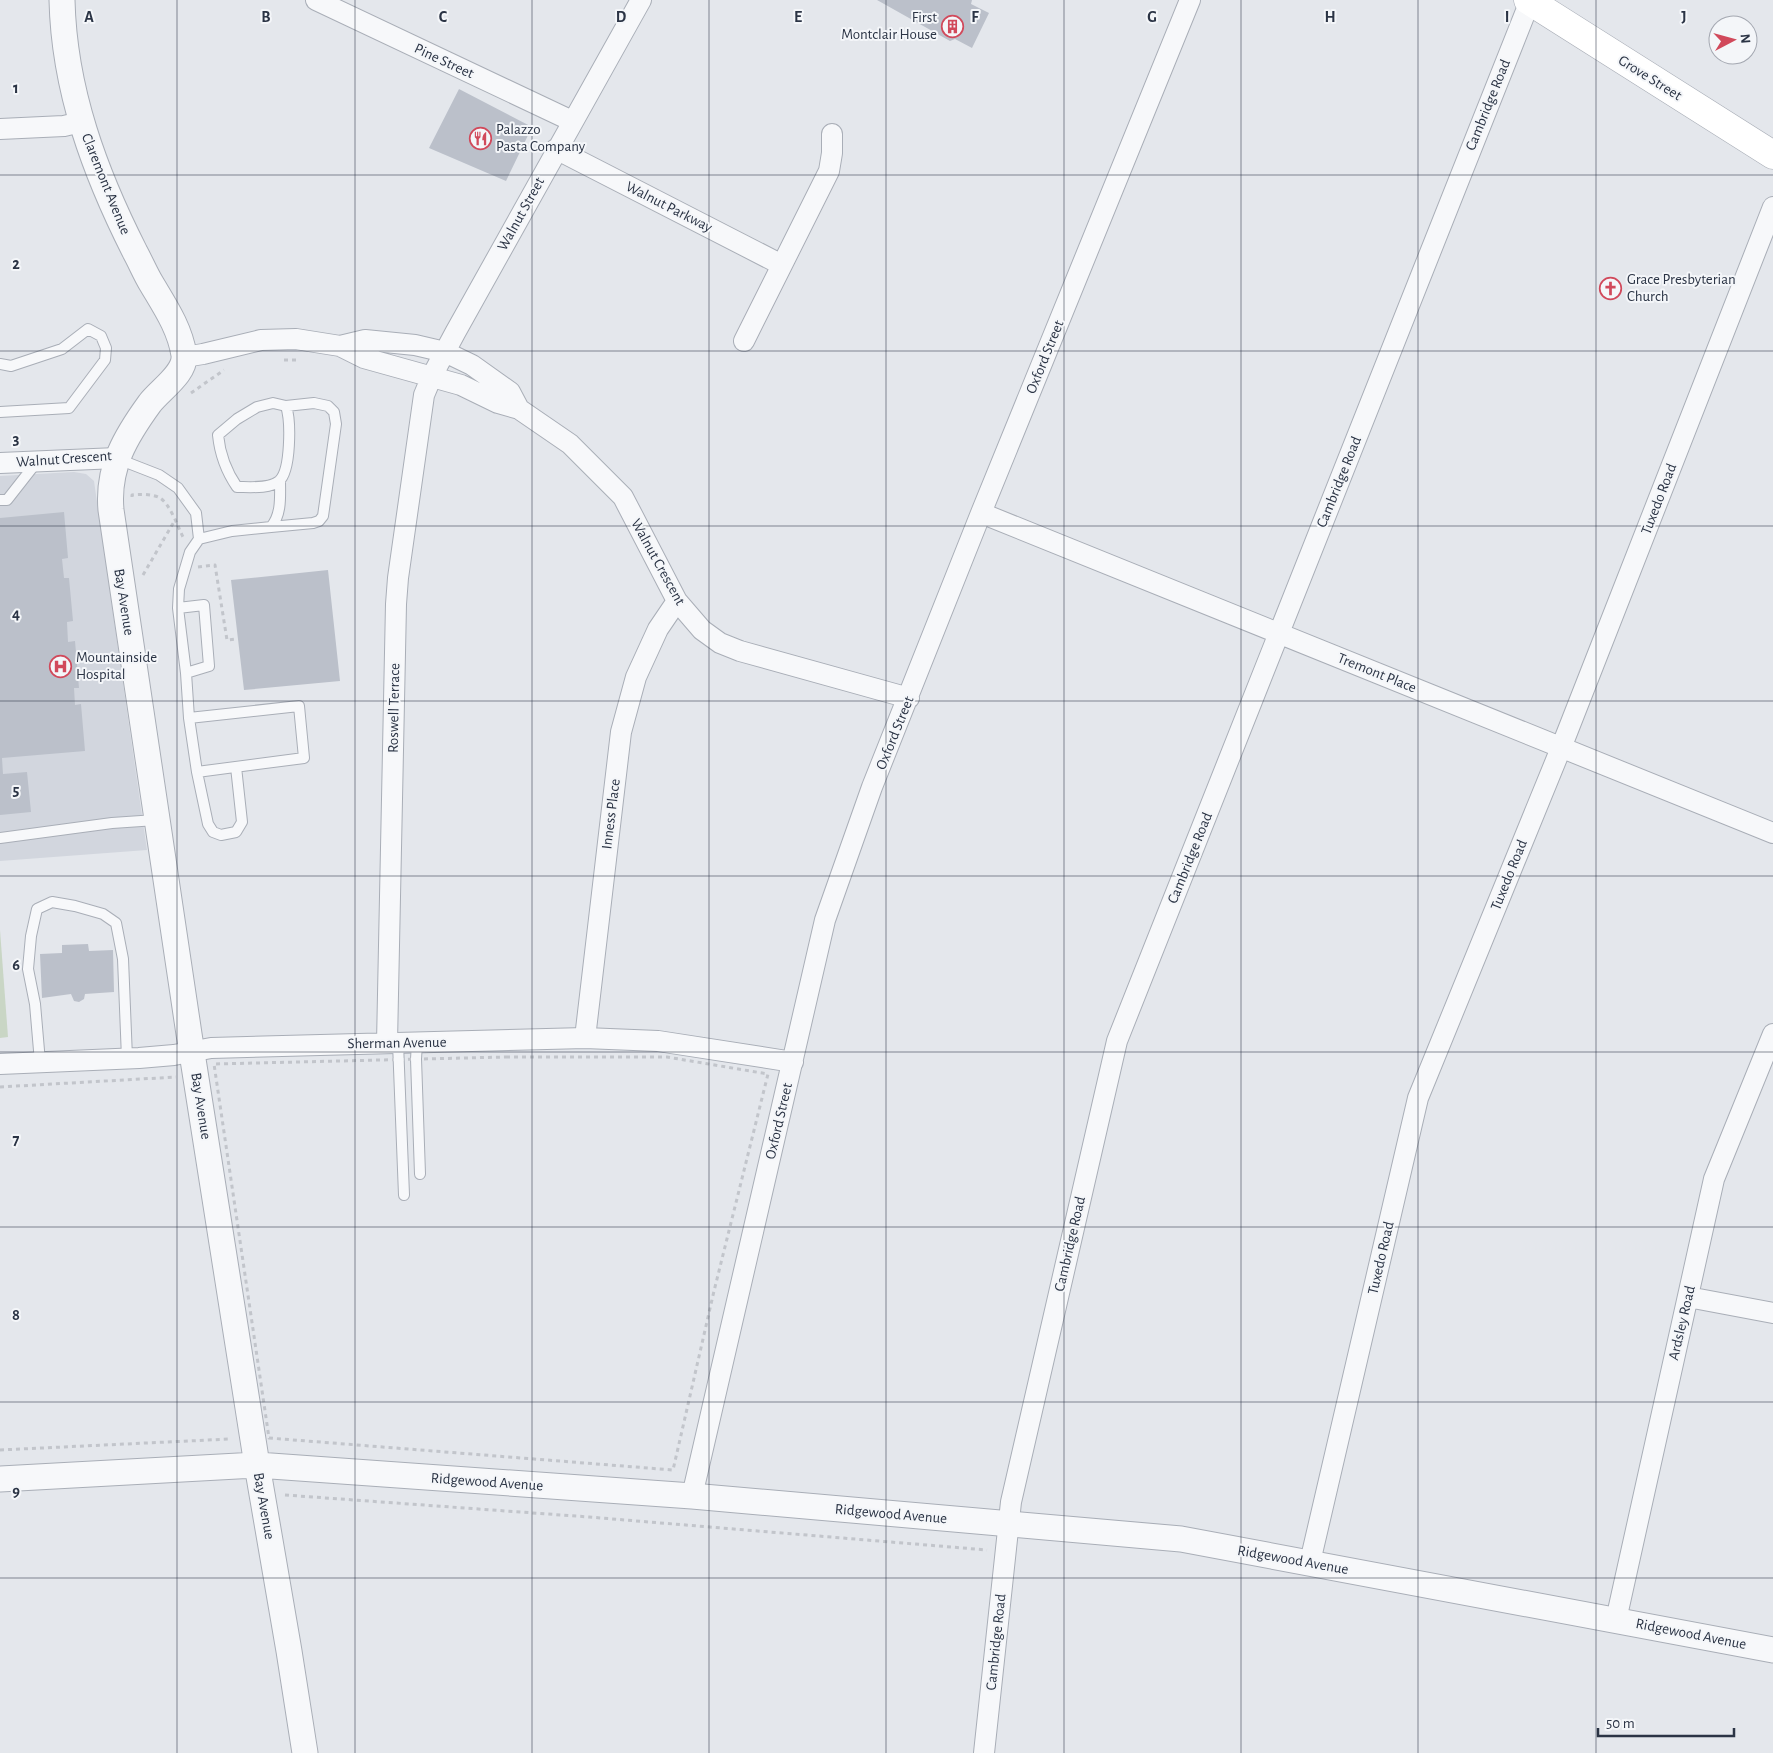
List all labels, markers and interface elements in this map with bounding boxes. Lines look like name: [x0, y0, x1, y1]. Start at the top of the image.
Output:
text: A: [84, 9, 94, 25]
text: B: [261, 9, 271, 25]
text: C: [439, 9, 448, 25]
text: D: [616, 9, 627, 25]
text: E: [794, 9, 802, 25]
text: F: [971, 9, 979, 25]
text: G: [1147, 9, 1157, 25]
text: H: [1324, 9, 1336, 25]
text: I: [1505, 9, 1509, 25]
text: J: [1681, 9, 1687, 25]
place label: First Montclair House: [841, 10, 937, 42]
building icon: First Montclair House: [941, 14, 965, 38]
north arrow: [1708, 15, 1758, 65]
text: N: [1737, 33, 1752, 44]
street label: Pine Street: [412, 41, 476, 81]
street label: Grove Street: [1616, 53, 1684, 103]
street label: Cambridge Road: [1463, 57, 1513, 153]
text: 1: [13, 80, 19, 96]
place label: Palazzo Pasta Company: [496, 122, 586, 154]
restaurant icon: Palazzo Pasta Company: [468, 126, 492, 150]
street label: Claremont Avenue: [79, 131, 133, 237]
street label: Walnut Street: [495, 175, 547, 253]
street label: Walnut Parkway: [623, 179, 715, 235]
text: 2: [12, 256, 20, 272]
place label: Grace Presbyterian Church: [1627, 272, 1736, 304]
church icon: Grace Presbyterian Church: [1599, 276, 1623, 300]
street label: Oxford Street: [1023, 318, 1067, 396]
text: 3: [13, 431, 20, 447]
street label: Cambridge Road: [1314, 434, 1364, 530]
street label: Walnut Crescent: [16, 448, 113, 470]
street label: Tuxedo Road: [1639, 461, 1679, 536]
street label: Walnut Crescent: [628, 516, 688, 608]
street label: Bay Avenue: [111, 568, 137, 637]
text: 4: [12, 606, 20, 622]
place label: Mountainside Hospital: [76, 650, 157, 682]
street label: Tremont Place: [1335, 650, 1419, 696]
hospital icon: Mountainside Hospital: [48, 654, 72, 678]
street label: Roswell Terrace: [386, 663, 402, 753]
street label: Oxford Street: [873, 694, 917, 772]
street label: Inness Place: [599, 778, 623, 850]
text: 5: [13, 782, 20, 798]
street label: Cambridge Road: [1165, 810, 1215, 906]
street label: Tuxedo Road: [1488, 837, 1530, 912]
text: 6: [12, 957, 20, 973]
street label: Sherman Avenue: [347, 1035, 447, 1051]
street label: Bay Avenue: [188, 1072, 214, 1141]
street label: Oxford Street: [763, 1081, 795, 1161]
text: 7: [13, 1132, 20, 1148]
street label: Cambridge Road: [1052, 1195, 1088, 1293]
street label: Tuxedo Road: [1365, 1220, 1397, 1296]
street label: Ardsley Road: [1666, 1284, 1698, 1362]
text: 8: [12, 1307, 20, 1323]
street label: Ridgewood Avenue: [430, 1471, 544, 1493]
street label: Bay Avenue: [251, 1472, 277, 1541]
text: 9: [12, 1483, 20, 1499]
street label: Ridgewood Avenue: [834, 1502, 948, 1526]
street label: Ridgewood Avenue: [1236, 1543, 1350, 1577]
street label: Cambridge Road: [983, 1593, 1009, 1691]
street label: Ridgewood Avenue: [1634, 1616, 1748, 1652]
scale bar: [1598, 1706, 1734, 1738]
text: 50 m: [1606, 1716, 1635, 1731]

